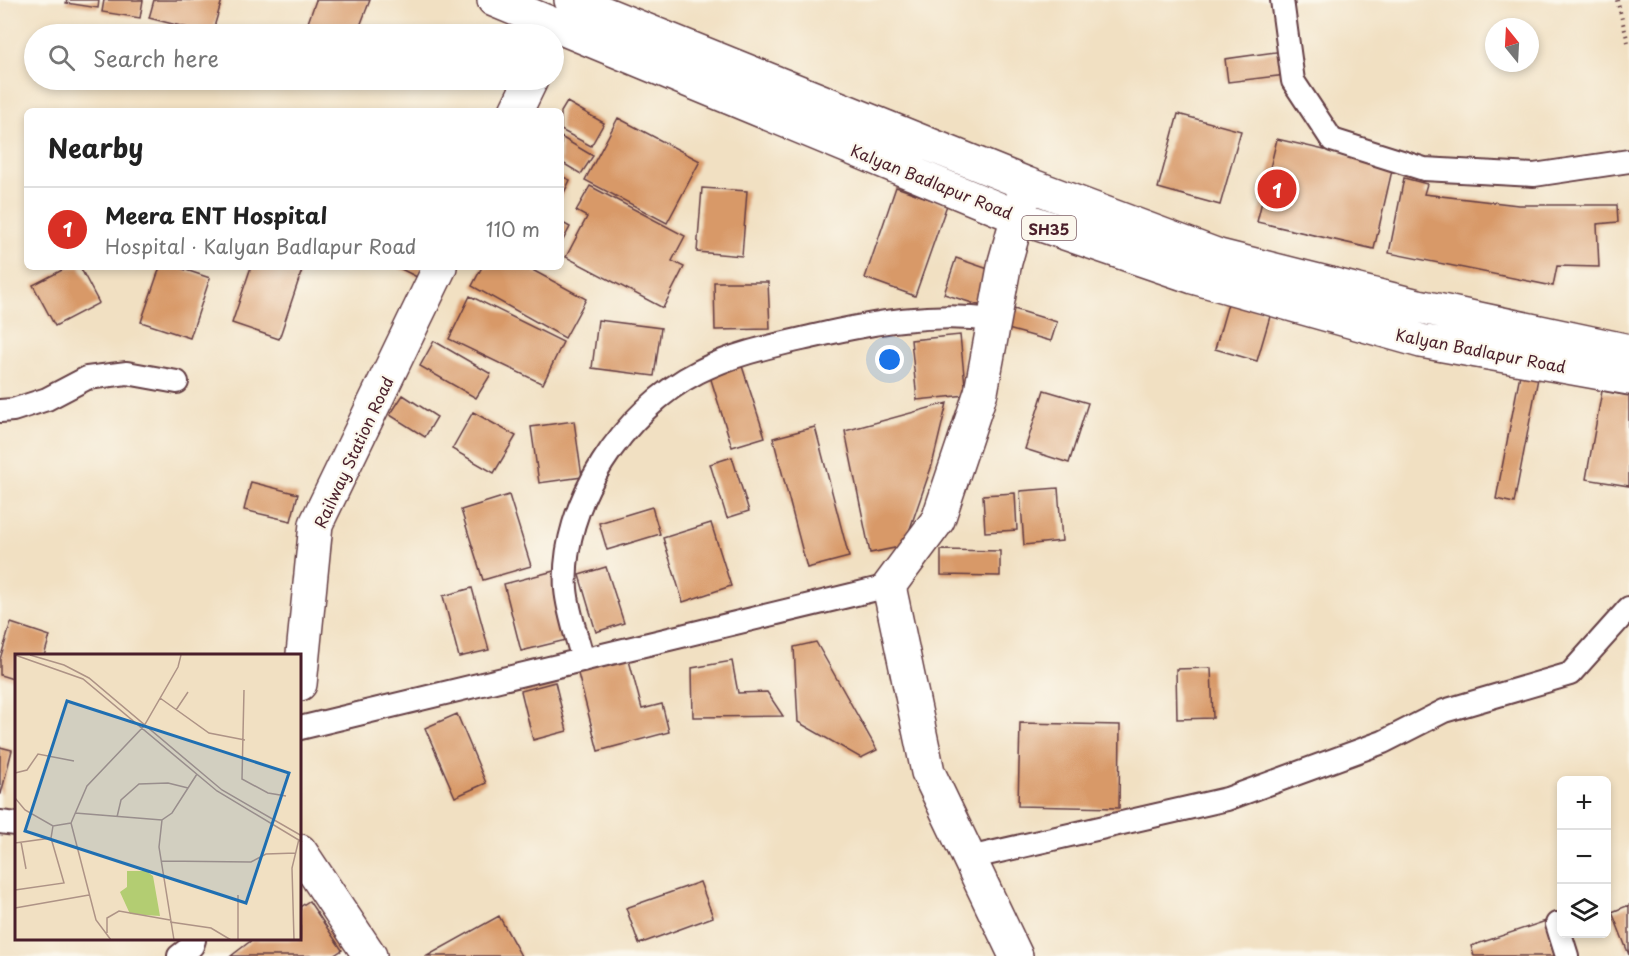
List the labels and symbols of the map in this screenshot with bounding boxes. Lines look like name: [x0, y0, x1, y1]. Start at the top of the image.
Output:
north arrow: [1485, 18, 1539, 72]
street label: Kalyan Badlapur Road: [847, 137, 1017, 225]
pin: 1: [1258, 166, 1296, 212]
road number: SH35: [1022, 216, 1076, 240]
street label: Kalyan Badlapur Road: [1394, 322, 1568, 378]
your location: [875, 345, 904, 374]
street label: Railway Station Road: [307, 372, 399, 532]
inset map: [15, 654, 302, 941]

